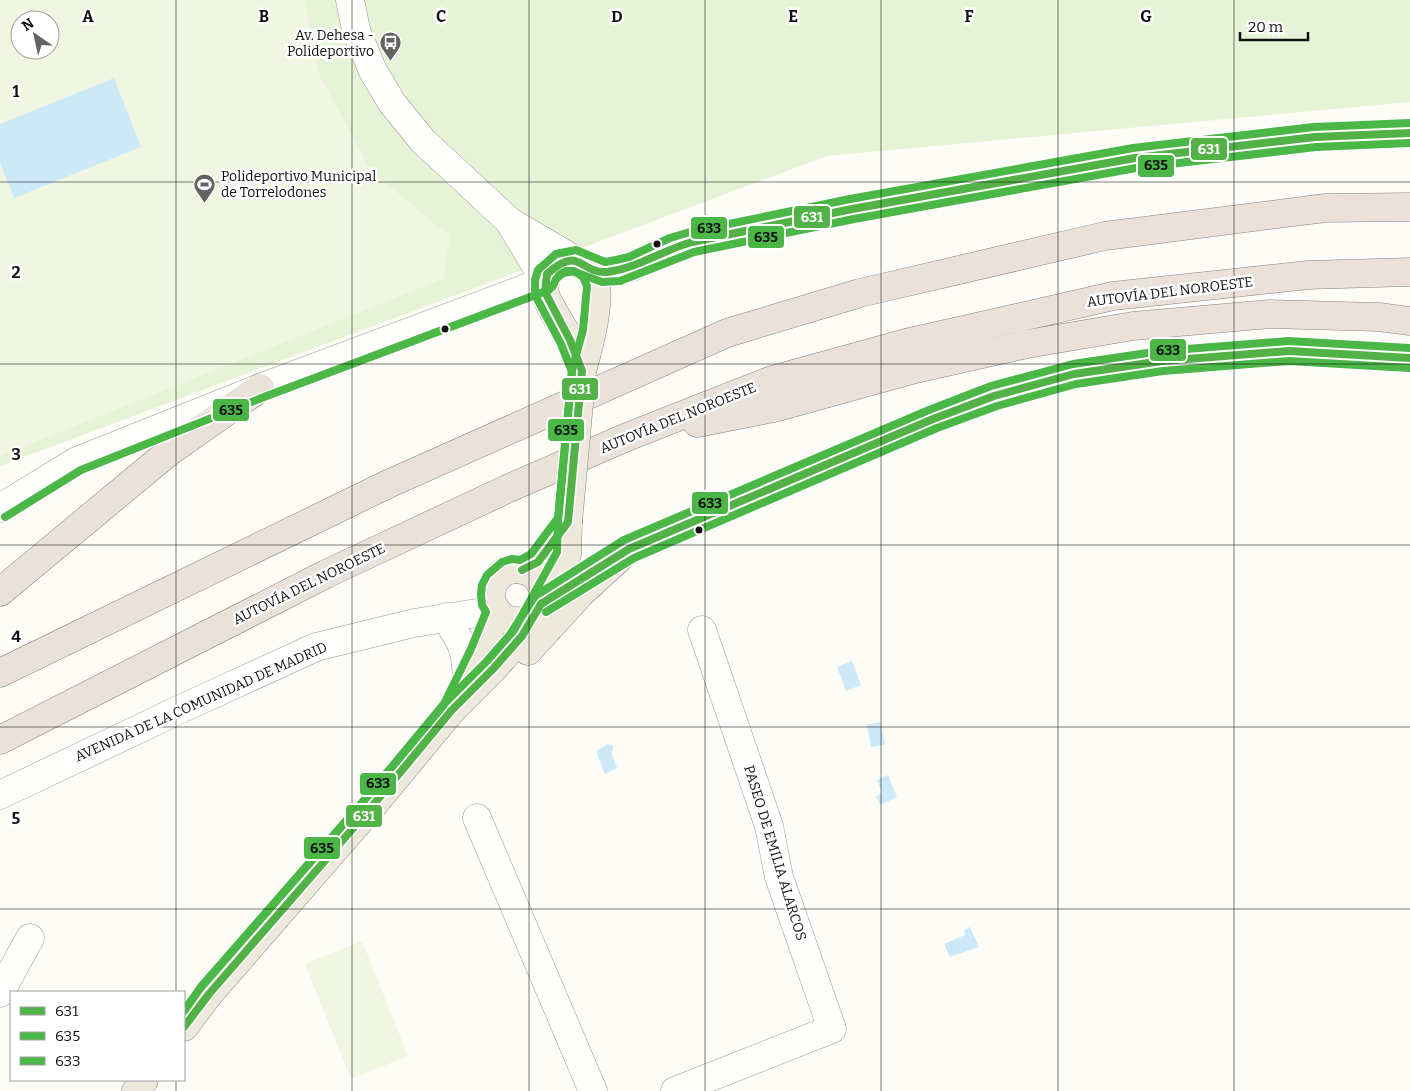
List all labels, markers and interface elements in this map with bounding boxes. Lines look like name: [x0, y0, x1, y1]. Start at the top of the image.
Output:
text: A: [82, 7, 94, 26]
text: B: [259, 7, 269, 26]
text: C: [436, 7, 446, 26]
text: D: [611, 7, 623, 26]
text: E: [788, 7, 798, 26]
text: F: [965, 7, 974, 26]
text: G: [1140, 7, 1152, 26]
north arrow: [10, 10, 60, 60]
scale bar: [1240, 10, 1308, 42]
text: N: [19, 14, 37, 35]
text: 20 m: [1248, 18, 1284, 36]
place label: Av. Dehesa - Polideportivo: [287, 27, 374, 60]
bus stop icon: Av. Dehesa - Polideportivo: [378, 31, 402, 62]
text: 1: [13, 82, 20, 101]
line badge: 631: [1190, 137, 1228, 161]
text: 631: [1198, 141, 1220, 158]
line badge: 635: [1137, 154, 1175, 178]
text: 635: [1144, 157, 1168, 174]
place label: Polideportivo Municipal de Torrelodones: [221, 168, 376, 201]
sports icon: Polideportivo Municipal de Torrelodones: [193, 172, 217, 203]
line badge: 631: [793, 205, 831, 229]
text: 631: [801, 209, 823, 226]
line badge: 633: [690, 216, 728, 240]
text: 633: [697, 220, 721, 237]
line badge: 635: [747, 225, 785, 249]
text: 635: [754, 229, 778, 246]
unlabelled marker: [652, 239, 662, 249]
text: 2: [11, 263, 21, 282]
street label: AUTOVÍA DEL NOROESTE: [1086, 272, 1254, 311]
unlabelled marker: [440, 324, 450, 334]
line badge: 633: [1149, 338, 1187, 362]
text: 633: [1156, 342, 1180, 359]
line badge: 631: [561, 377, 599, 401]
street label: AUTOVÍA DEL NOROESTE: [597, 378, 759, 457]
text: 631: [569, 381, 591, 398]
line badge: 635: [212, 398, 250, 422]
text: 635: [219, 402, 243, 419]
line badge: 635: [547, 418, 585, 442]
text: 635: [554, 422, 578, 439]
text: 3: [11, 445, 21, 464]
line badge: 633: [691, 491, 729, 515]
text: 633: [698, 495, 722, 512]
unlabelled marker: [694, 525, 704, 535]
street label: AUTOVÍA DEL NOROESTE: [230, 539, 388, 628]
text: 4: [11, 627, 21, 646]
street label: AVENIDA DE LA COMUNIDAD DE MADRID: [72, 638, 330, 766]
street label: PASEO DE EMILIA ALARCOS: [740, 763, 810, 943]
line badge: 633: [359, 772, 397, 796]
text: 633: [366, 775, 390, 792]
line badge: 631: [345, 804, 383, 828]
text: 631: [353, 808, 375, 825]
text: 5: [12, 809, 21, 828]
line badge: 635: [303, 836, 341, 860]
text: 635: [310, 840, 334, 857]
legend: [10, 991, 185, 1081]
text: 631: [55, 1002, 78, 1020]
text: 635: [55, 1027, 80, 1045]
text: 633: [55, 1052, 80, 1070]

